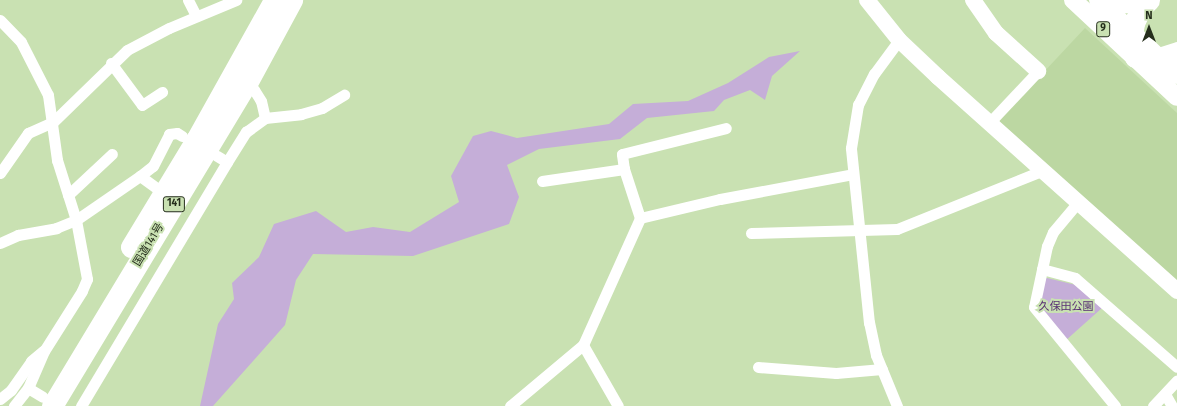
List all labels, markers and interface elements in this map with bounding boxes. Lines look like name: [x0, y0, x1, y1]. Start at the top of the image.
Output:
north arrow: [1129, 8, 1169, 48]
text: N: [1145, 9, 1153, 22]
road number: 9: [1096, 21, 1110, 37]
road number: 141: [162, 196, 186, 212]
street label: 国道141号: [131, 221, 167, 269]
park label: 久保田公園: [1039, 300, 1093, 314]

